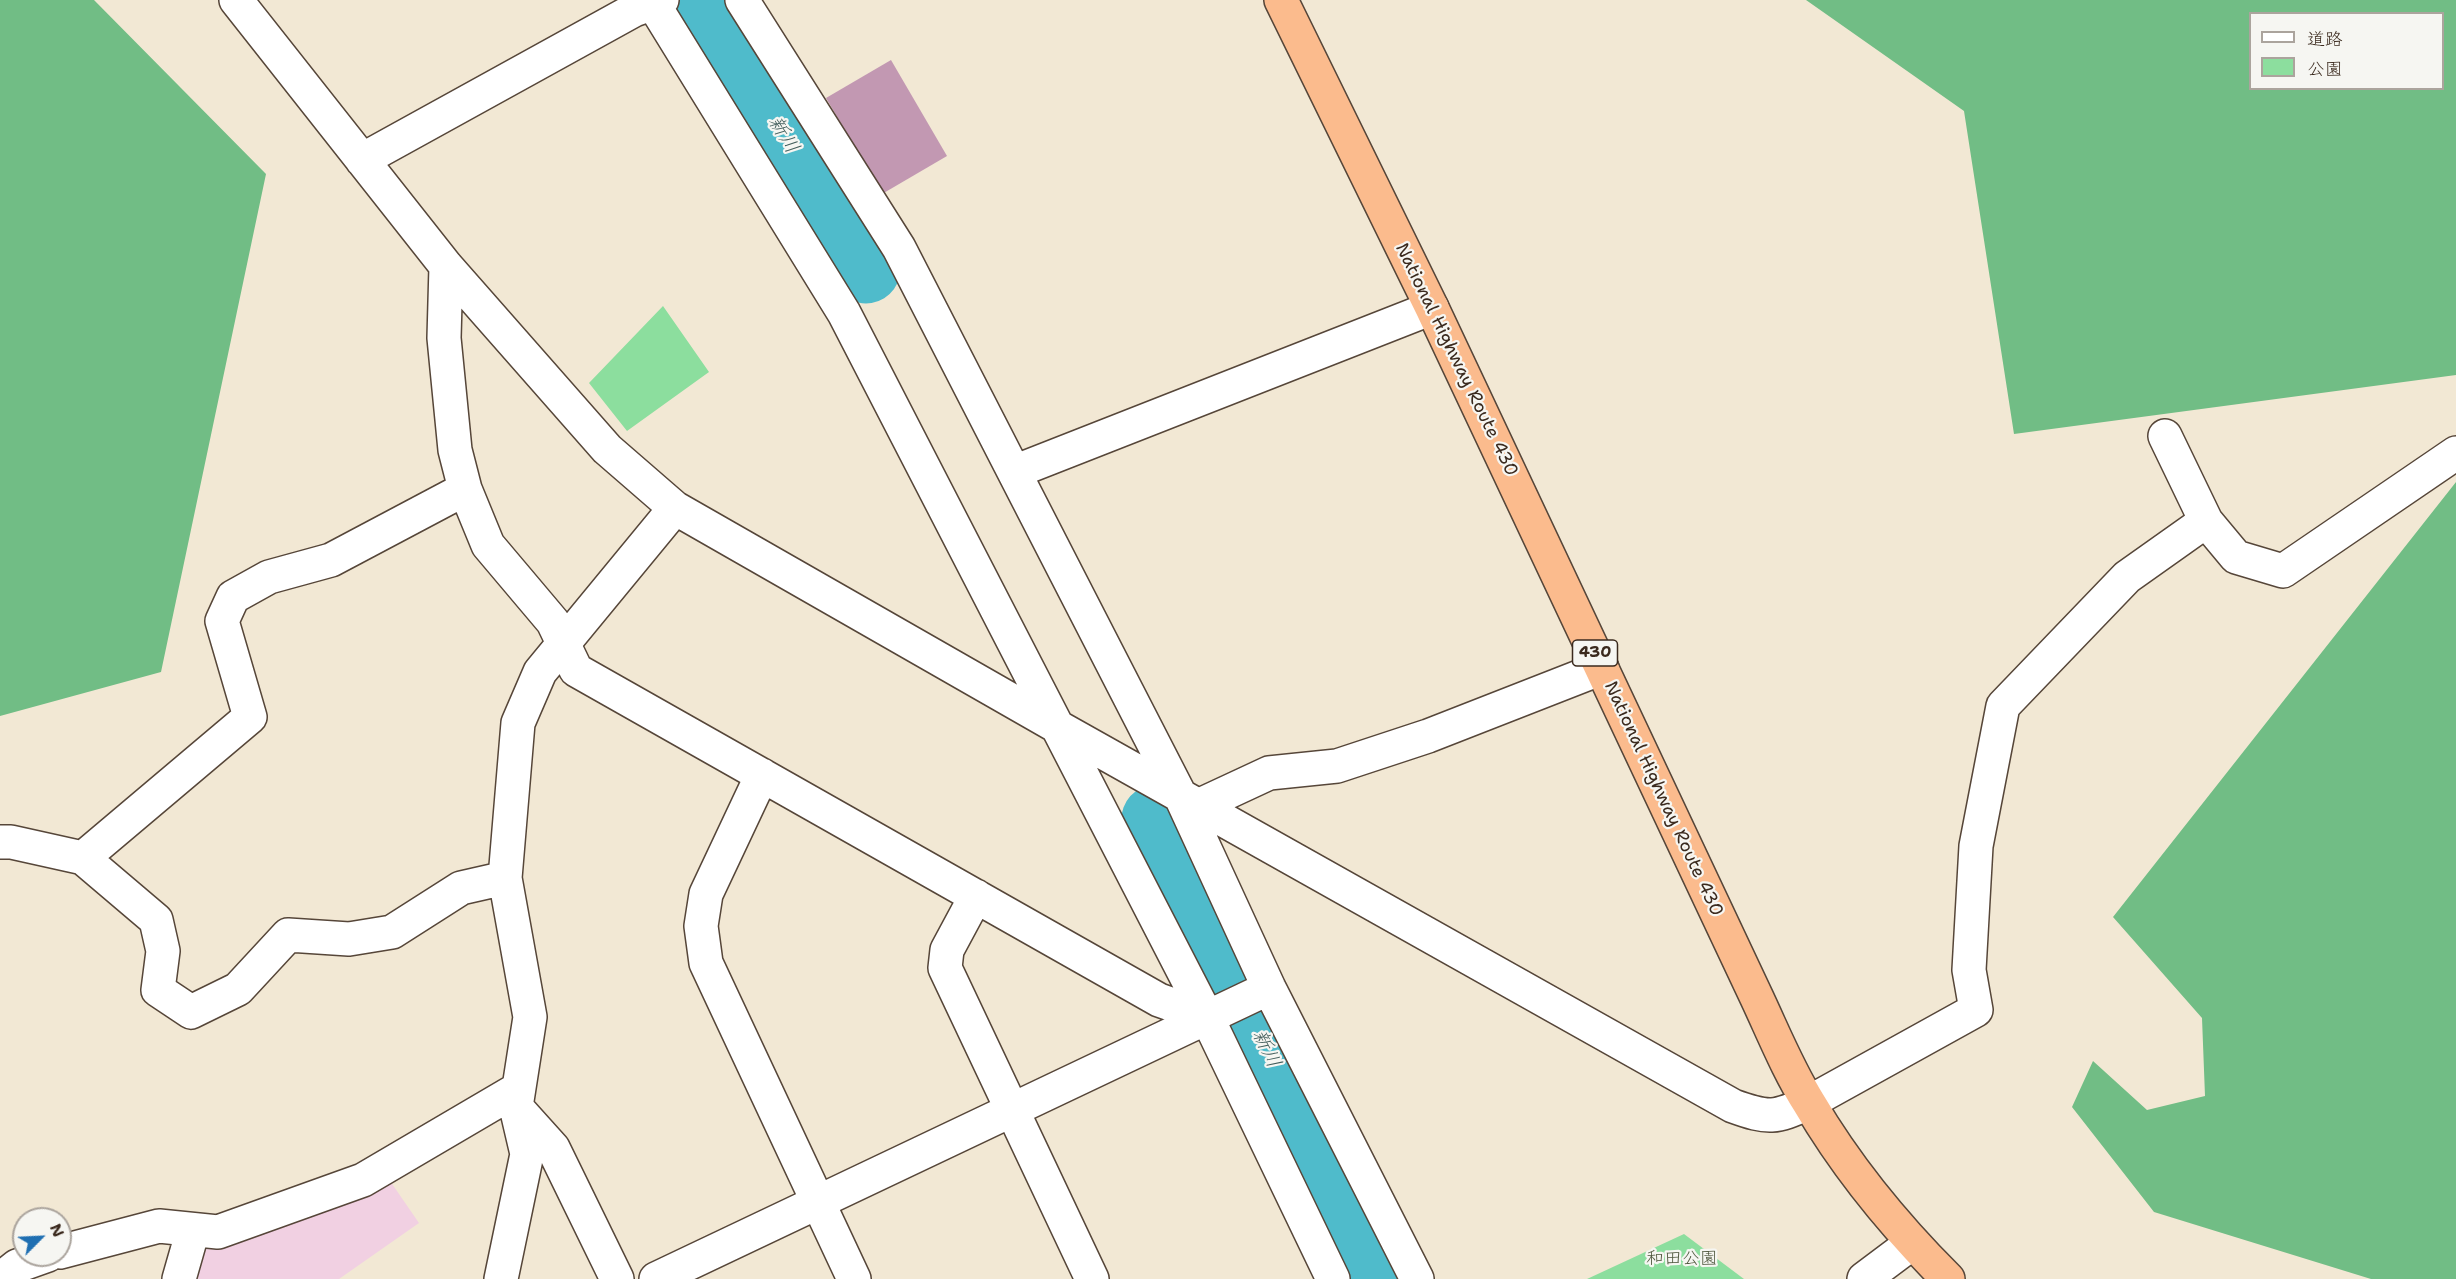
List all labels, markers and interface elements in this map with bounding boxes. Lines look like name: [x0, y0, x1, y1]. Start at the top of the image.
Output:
legend: [2249, 12, 2444, 90]
text: 道路: [2307, 27, 2343, 51]
text: 公園: [2307, 57, 2343, 81]
water label: 新川: [762, 112, 804, 158]
street label: National Highway Route 430: [1390, 240, 1522, 480]
road number: 430: [1572, 640, 1618, 666]
street label: National Highway Route 430: [1599, 678, 1727, 920]
water label: 新川: [1246, 1026, 1286, 1072]
north arrow: [12, 1207, 72, 1267]
text: N: [45, 1220, 69, 1240]
park label: 和田公園: [1646, 1248, 1718, 1270]

